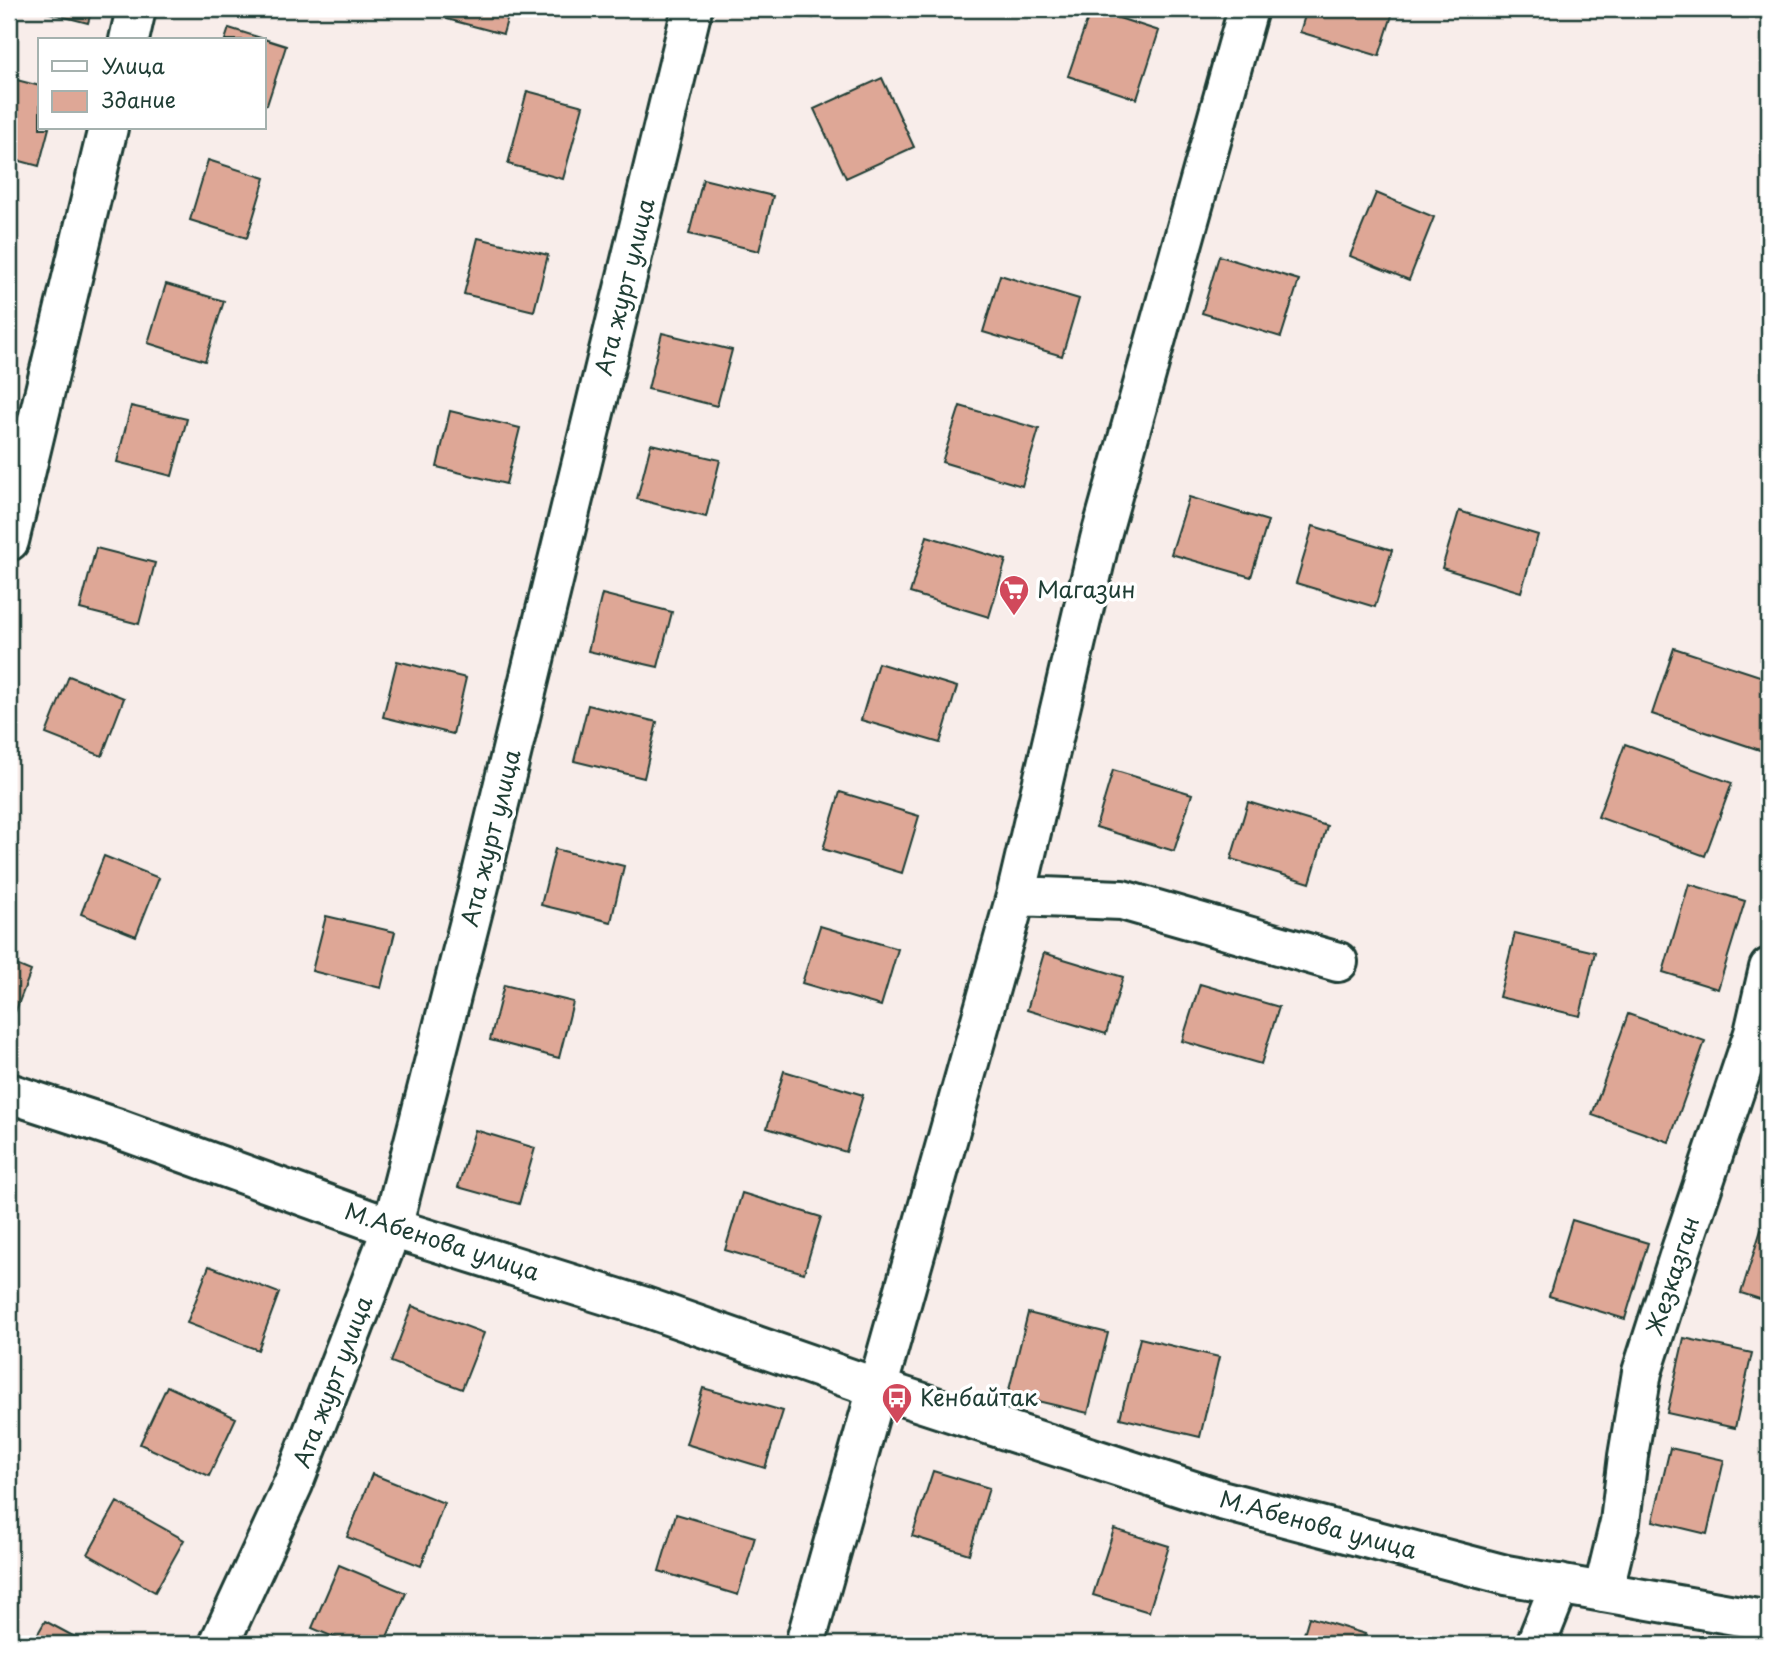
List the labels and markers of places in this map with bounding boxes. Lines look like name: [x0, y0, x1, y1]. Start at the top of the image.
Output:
place label: Магазин: [1037, 571, 1136, 606]
supermarket icon: Магазин: [997, 573, 1031, 617]
place label: Кенбайтак: [920, 1379, 1038, 1414]
bus stop icon: Кенбайтак: [880, 1381, 914, 1425]

